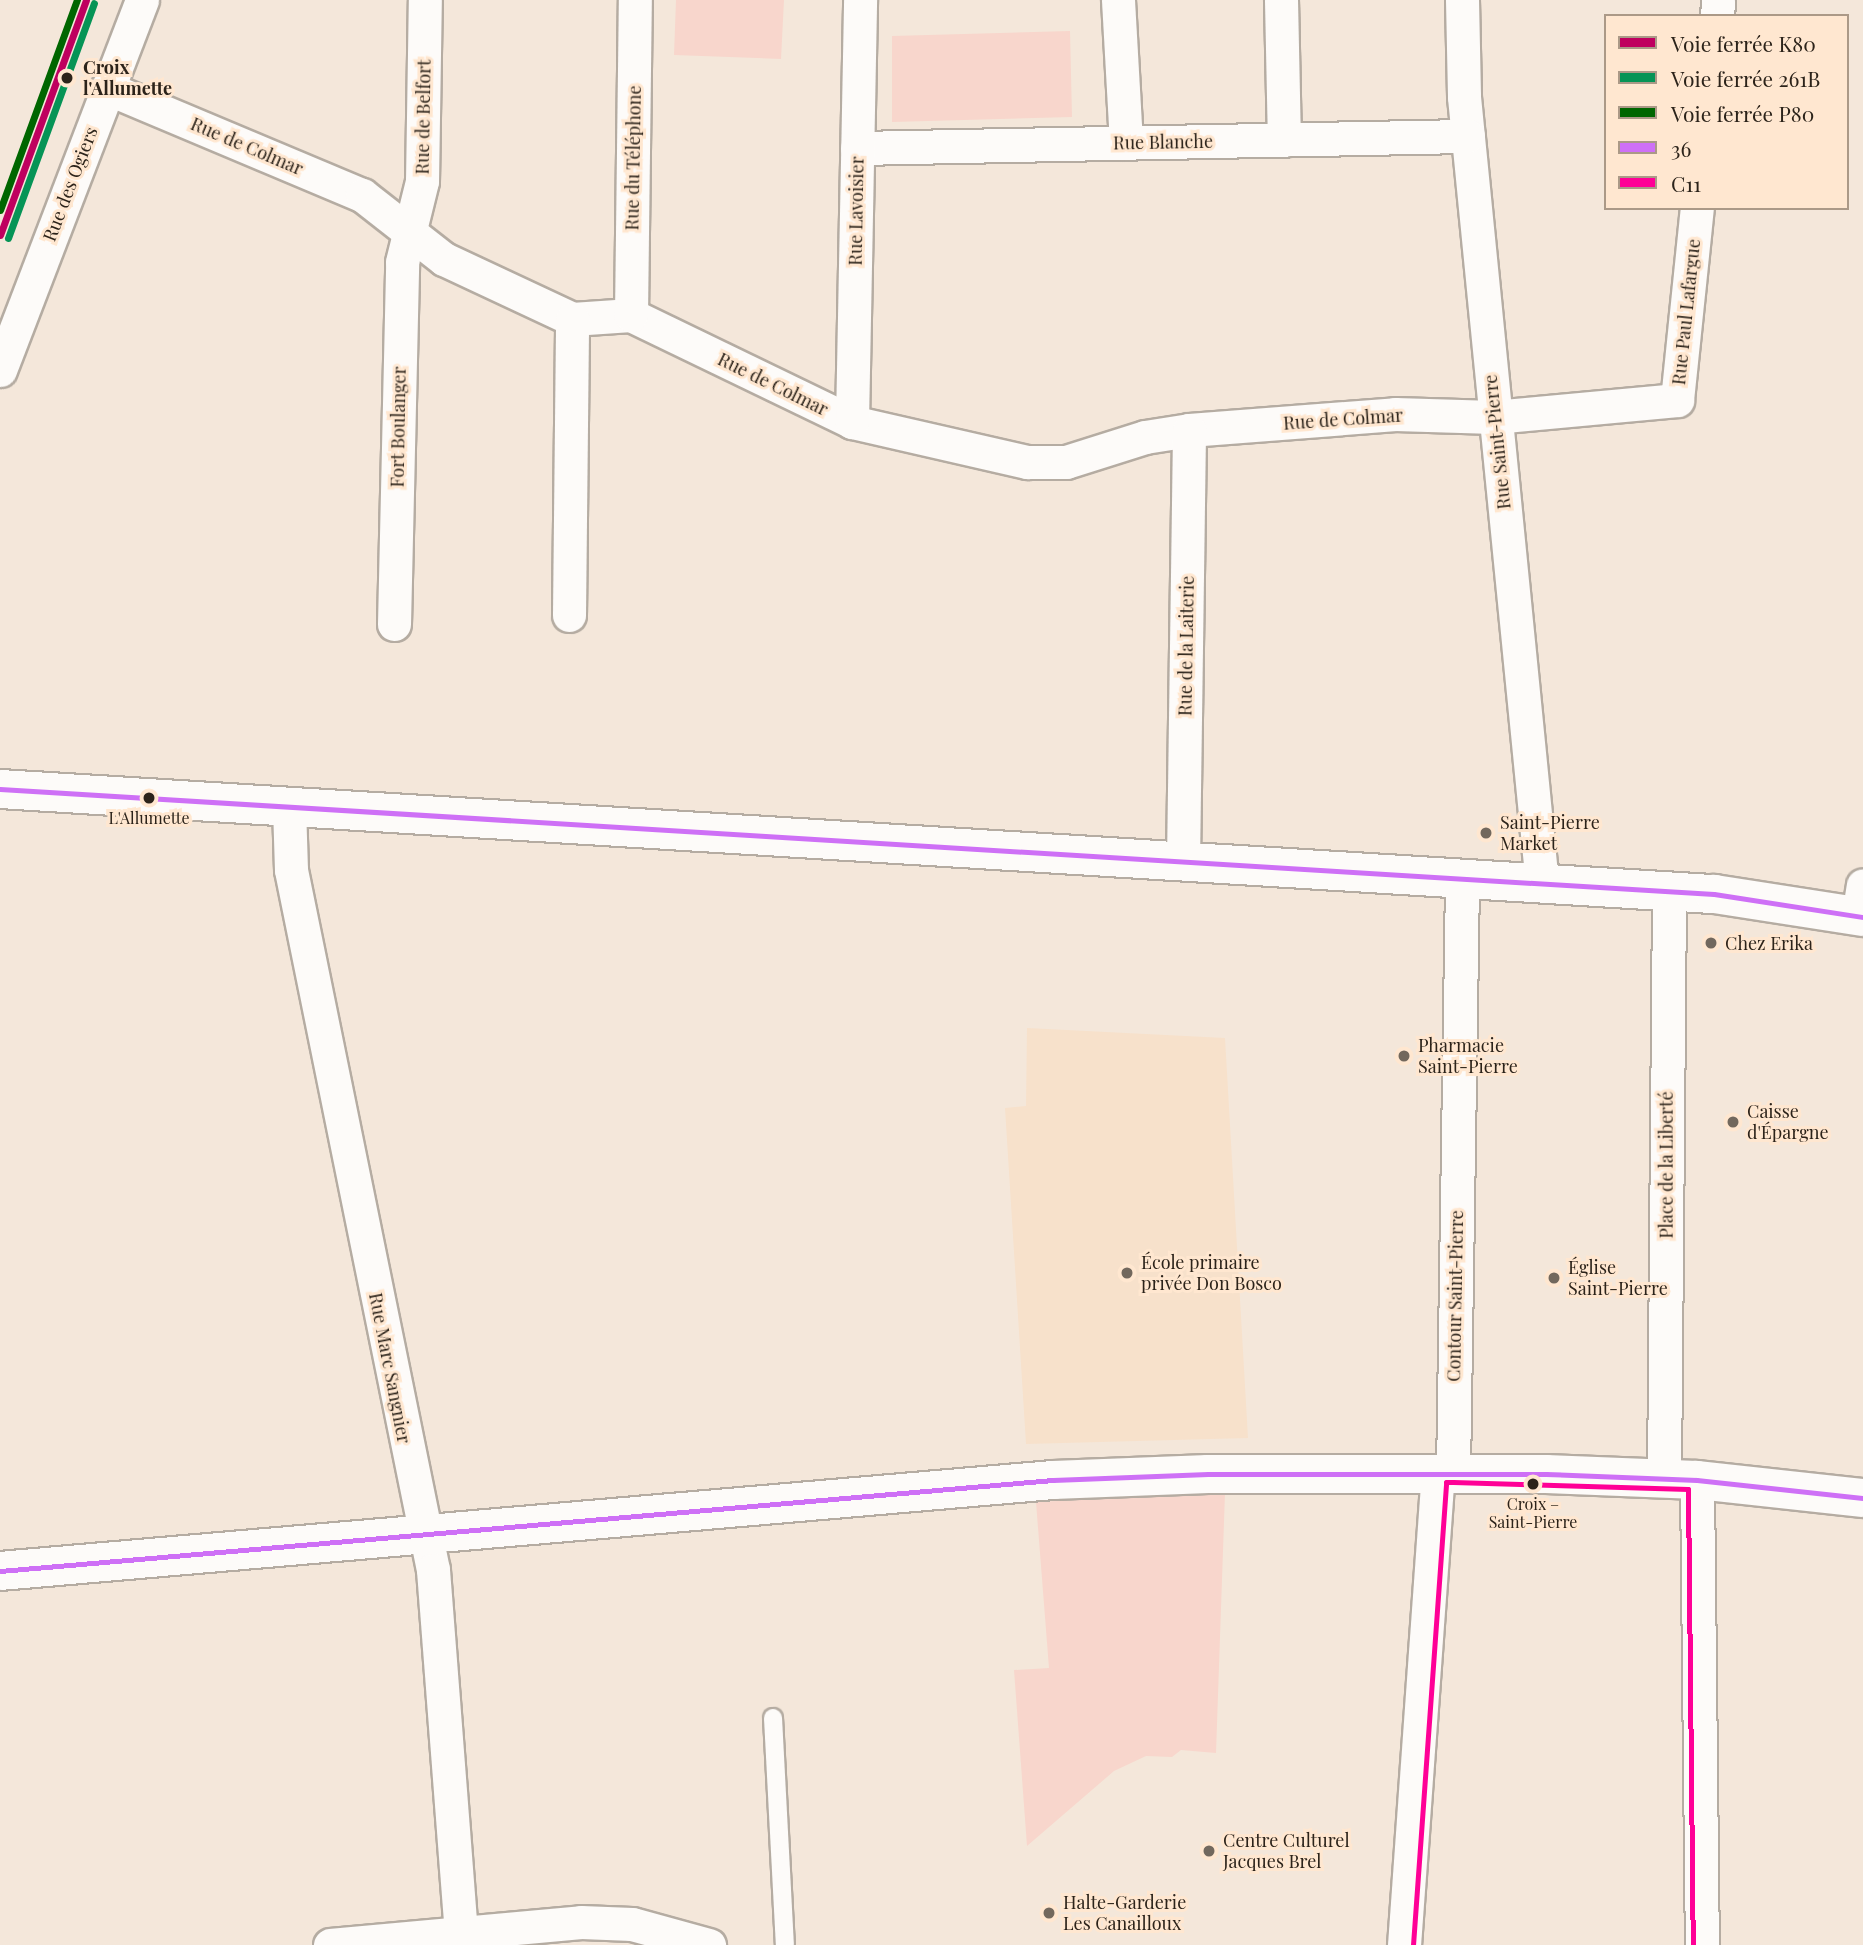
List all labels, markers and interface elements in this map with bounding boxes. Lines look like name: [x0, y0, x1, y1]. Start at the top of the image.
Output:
legend: [1604, 14, 1849, 210]
text: Voie ferrée K80: [1671, 29, 1816, 57]
place label: Croix l'Allumette: [83, 57, 172, 100]
street label: Rue de Belfort: [411, 59, 435, 175]
text: Voie ferrée 261B: [1671, 64, 1820, 92]
marker: Croix l'Allumette: [57, 68, 77, 88]
street label: Rue du Téléphone: [621, 85, 645, 231]
text: Voie ferrée P80: [1671, 99, 1814, 127]
street label: Rue de Colmar: [188, 113, 306, 179]
street label: Rue des Ogiers: [38, 124, 102, 244]
street label: Rue Blanche: [1113, 130, 1213, 154]
text: 36: [1671, 134, 1691, 162]
street label: Rue Lavoisier: [844, 156, 868, 266]
text: C11: [1671, 169, 1701, 197]
street label: Rue Paul Lafargue: [1668, 238, 1704, 386]
street label: Rue de Colmar: [714, 348, 832, 420]
street label: Fort Boulanger: [386, 366, 410, 488]
street label: Rue Saint-Pierre: [1479, 374, 1515, 510]
street label: Rue de Colmar: [1282, 404, 1404, 434]
street label: Rue de la Laiterie: [1174, 575, 1198, 717]
marker: L'Allumette: [142, 791, 156, 805]
place label: L'Allumette: [108, 808, 190, 828]
place label: Saint-Pierre Market: [1500, 812, 1600, 854]
marker: Saint-Pierre Market: [1478, 825, 1494, 841]
place label: Chez Erika: [1725, 932, 1813, 954]
marker: Chez Erika: [1703, 935, 1719, 951]
place label: Pharmacie Saint-Pierre: [1418, 1035, 1518, 1078]
marker: Pharmacie Saint-Pierre: [1396, 1048, 1412, 1064]
street label: Place de la Liberté: [1655, 1091, 1677, 1239]
place label: Caisse d'Épargne: [1747, 1101, 1829, 1144]
marker: Caisse d'Épargne: [1725, 1114, 1741, 1130]
street label: Contour Saint-Pierre: [1443, 1210, 1467, 1382]
place label: École primaire privée Don Bosco: [1141, 1252, 1282, 1294]
place label: Église Saint-Pierre: [1568, 1257, 1668, 1300]
marker: École primaire privée Don Bosco: [1119, 1265, 1135, 1281]
marker: Église Saint-Pierre: [1546, 1270, 1562, 1286]
street label: Rue Marc Sangnier: [365, 1291, 415, 1445]
marker: Croix – Saint-Pierre: [1526, 1477, 1540, 1491]
place label: Croix – Saint-Pierre: [1489, 1494, 1577, 1532]
place label: Centre Culturel Jacques Brel: [1223, 1830, 1350, 1872]
marker: Centre Culturel Jacques Brel: [1201, 1843, 1217, 1859]
place label: Halte-Garderie Les Canailloux: [1063, 1892, 1186, 1934]
marker: Halte-Garderie Les Canailloux: [1041, 1905, 1057, 1921]

